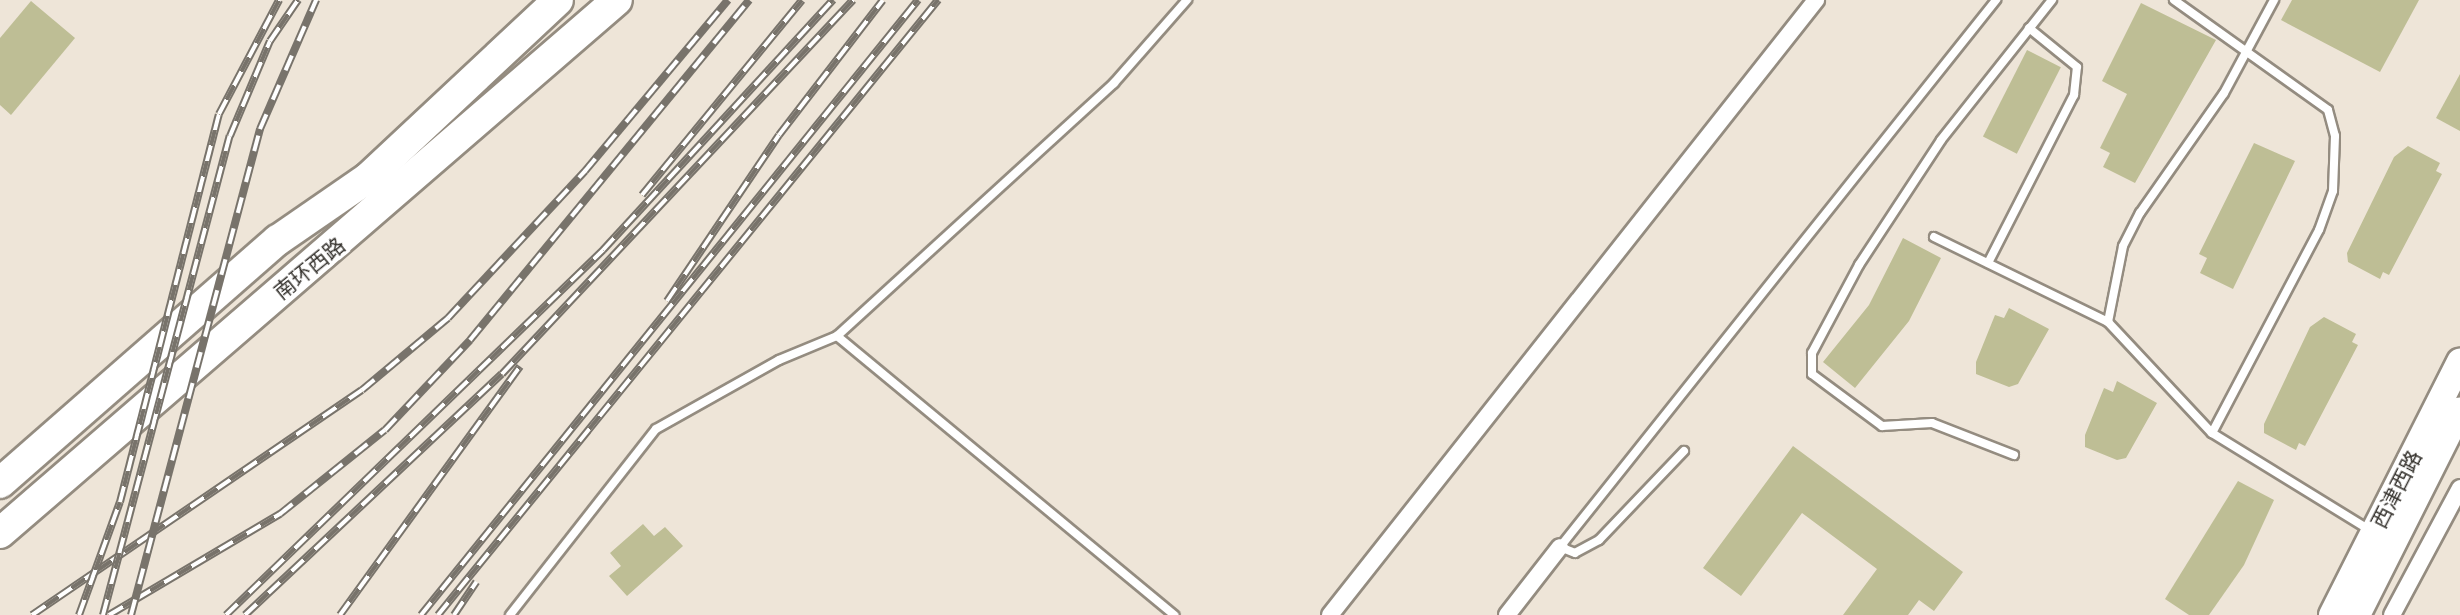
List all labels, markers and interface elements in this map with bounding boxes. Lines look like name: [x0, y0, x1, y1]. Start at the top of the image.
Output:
street label: 南环西路: [268, 232, 350, 304]
street label: 西津西路: [2366, 446, 2426, 532]

